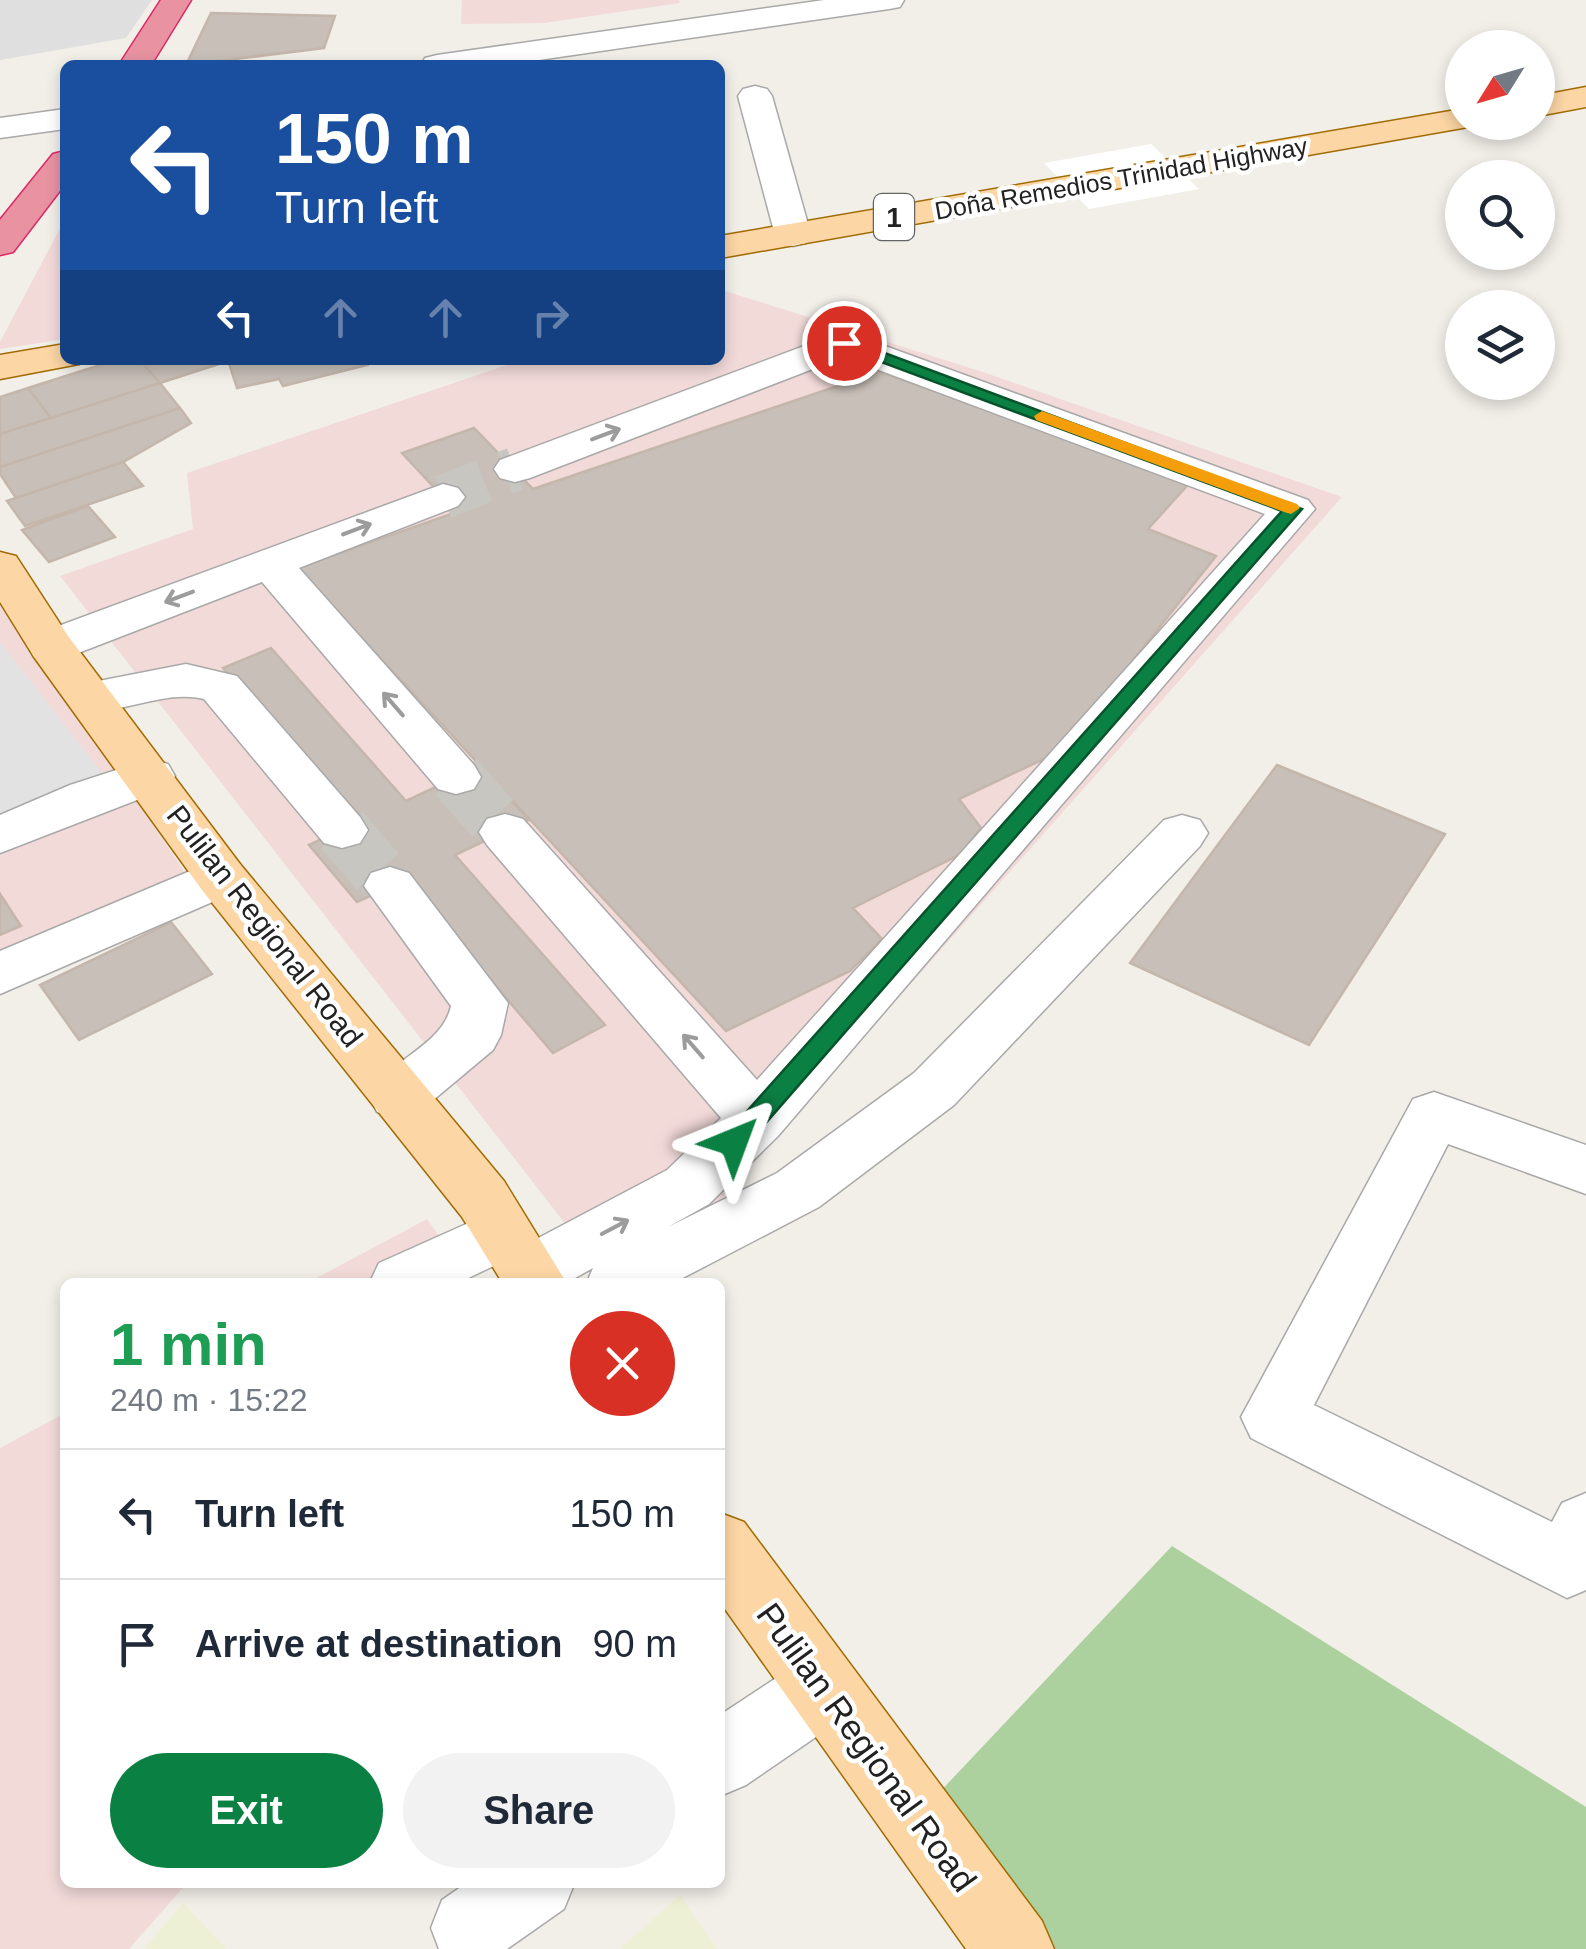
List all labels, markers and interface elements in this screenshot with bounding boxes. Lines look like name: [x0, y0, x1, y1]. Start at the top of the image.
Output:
north arrow: [1445, 30, 1555, 140]
map controls: [1445, 30, 1555, 400]
icon: left: [110, 100, 240, 230]
text: 150 m: [275, 100, 473, 178]
street label: Doña Remedios Trinidad Highway: [932, 131, 1310, 225]
button: search: [1445, 160, 1555, 270]
text: Turn left: [275, 182, 438, 233]
road number: 1: [874, 194, 914, 240]
icon: left: [208, 290, 263, 345]
icon: ahead: [313, 290, 368, 345]
icon: ahead: [418, 290, 473, 345]
icon: right: [523, 290, 578, 345]
button: layers: [1445, 290, 1555, 400]
pin: [802, 301, 887, 386]
icon: arrive: [817, 316, 872, 371]
one-way arrow: [590, 424, 621, 442]
one-way arrow: [341, 519, 371, 537]
one-way arrow: [164, 590, 195, 608]
one-way arrow: [381, 692, 404, 717]
street label: Pulilan Regional Road: [161, 799, 369, 1053]
one-way arrow: [682, 1034, 704, 1060]
position arrow: [682, 1090, 786, 1194]
one-way arrow: [599, 1217, 629, 1236]
text: 1 min: [110, 1311, 267, 1378]
button: close: [570, 1311, 675, 1416]
text: 240 m · 15:22: [110, 1382, 307, 1418]
icon: left: [110, 1487, 165, 1542]
text: Turn left: [195, 1493, 344, 1535]
text: 150 m: [569, 1493, 675, 1535]
street label: Pulilan Regional Road: [749, 1595, 985, 1899]
icon: arrive: [110, 1617, 165, 1672]
text: Arrive at destination: [195, 1623, 562, 1665]
text: 90 m: [592, 1623, 677, 1665]
button: Exit: [110, 1753, 383, 1868]
button: Share: [403, 1753, 675, 1868]

